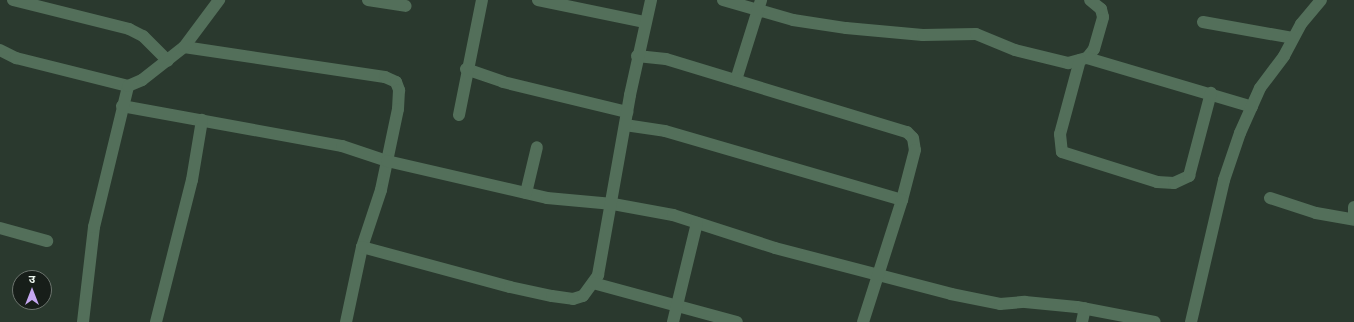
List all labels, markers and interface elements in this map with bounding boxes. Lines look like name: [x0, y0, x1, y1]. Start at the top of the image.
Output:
north arrow: [12, 270, 52, 310]
text: उ: [29, 273, 35, 285]

